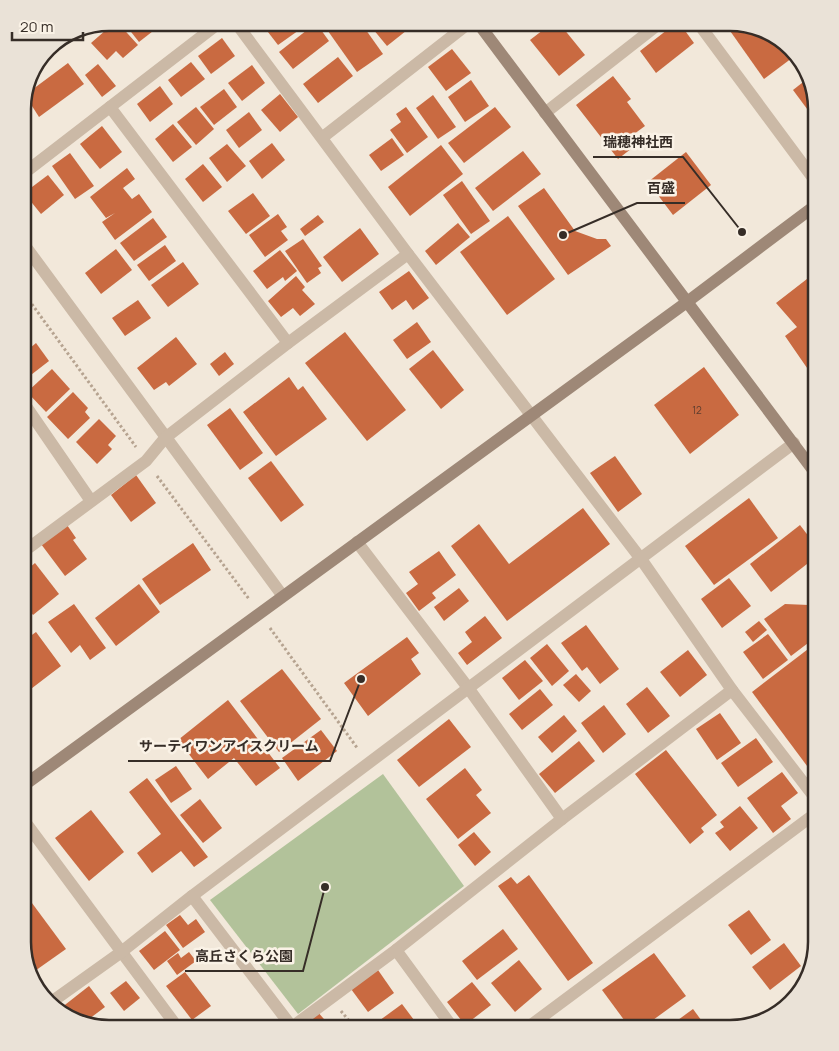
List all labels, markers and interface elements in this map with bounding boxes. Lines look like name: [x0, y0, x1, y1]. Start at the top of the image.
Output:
scale bar: [12, 10, 84, 42]
text: 20 m: [20, 16, 53, 37]
callout: 瑞穂神社西: [593, 128, 683, 157]
text: 瑞穂神社西: [603, 132, 673, 151]
callout: 百盛: [637, 174, 685, 203]
text: 百盛: [647, 178, 675, 197]
house number: 12: [692, 403, 702, 417]
callout: サーティワンアイスクリーム: [128, 732, 330, 761]
text: サーティワンアイスクリーム: [139, 736, 319, 755]
callout: 高丘さくら公園: [185, 942, 303, 971]
text: 高丘さくら公園: [195, 946, 293, 965]

